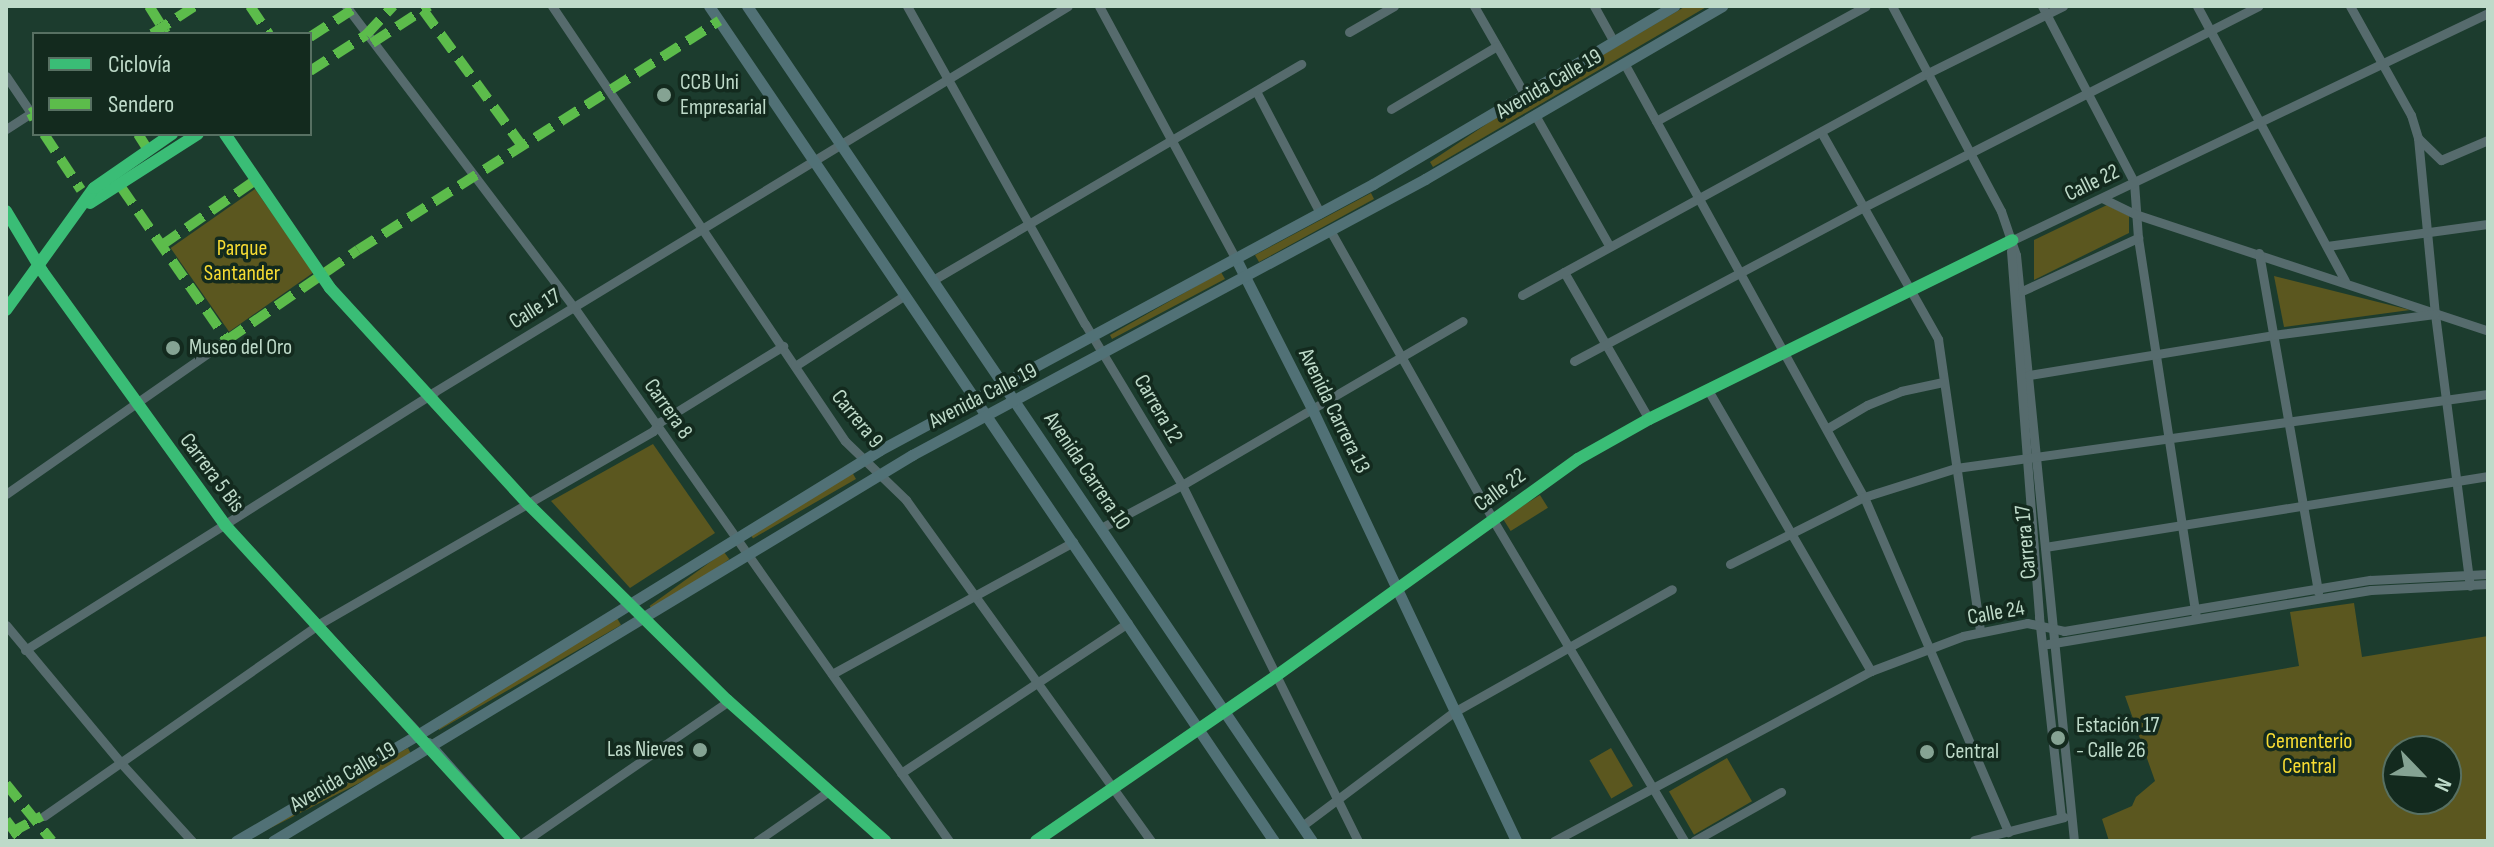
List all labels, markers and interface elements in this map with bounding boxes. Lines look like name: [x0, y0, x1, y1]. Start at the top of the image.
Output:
legend: [32, 32, 312, 136]
street label: Avenida Calle 19: [1491, 43, 1607, 125]
text: Ciclovía: [108, 50, 171, 79]
place label: CCB Uni Empresarial: [680, 69, 766, 120]
marker: CCB Uni Empresarial: [655, 86, 673, 104]
text: Sendero: [108, 90, 174, 119]
street label: Calle 22: [2060, 159, 2124, 207]
park label: Parque Santander: [204, 235, 280, 286]
street label: Calle 17: [504, 283, 566, 335]
place label: Museo del Oro: [189, 335, 292, 361]
marker: Museo del Oro: [164, 339, 182, 357]
street label: Avenida Carrera 13: [1292, 344, 1376, 478]
street label: Avenida Calle 19: [925, 358, 1041, 434]
street label: Carrera 12: [1128, 370, 1188, 448]
street label: Carrera 8: [638, 374, 698, 444]
street label: Carrera 9: [825, 384, 889, 454]
street label: Avenida Carrera 10: [1038, 407, 1136, 535]
street label: Carrera 5 Bis: [174, 428, 250, 518]
street label: Calle 22: [1469, 462, 1531, 518]
street label: Carrera 17: [2010, 504, 2042, 580]
street label: Calle 24: [1965, 595, 2027, 631]
place label: Estación 17 - Calle 26: [2076, 712, 2159, 764]
marker: Estación 17 - Calle 26: [2047, 727, 2069, 749]
park label: Cementerio Central: [2266, 728, 2352, 780]
north arrow: [2382, 735, 2462, 815]
street label: Avenida Calle 19: [285, 736, 401, 818]
place label: Las Nieves: [607, 737, 684, 763]
place label: Central: [1945, 739, 1999, 765]
marker: Las Nieves: [691, 741, 709, 759]
marker: Central: [1916, 741, 1938, 763]
text: N: [2428, 773, 2457, 796]

